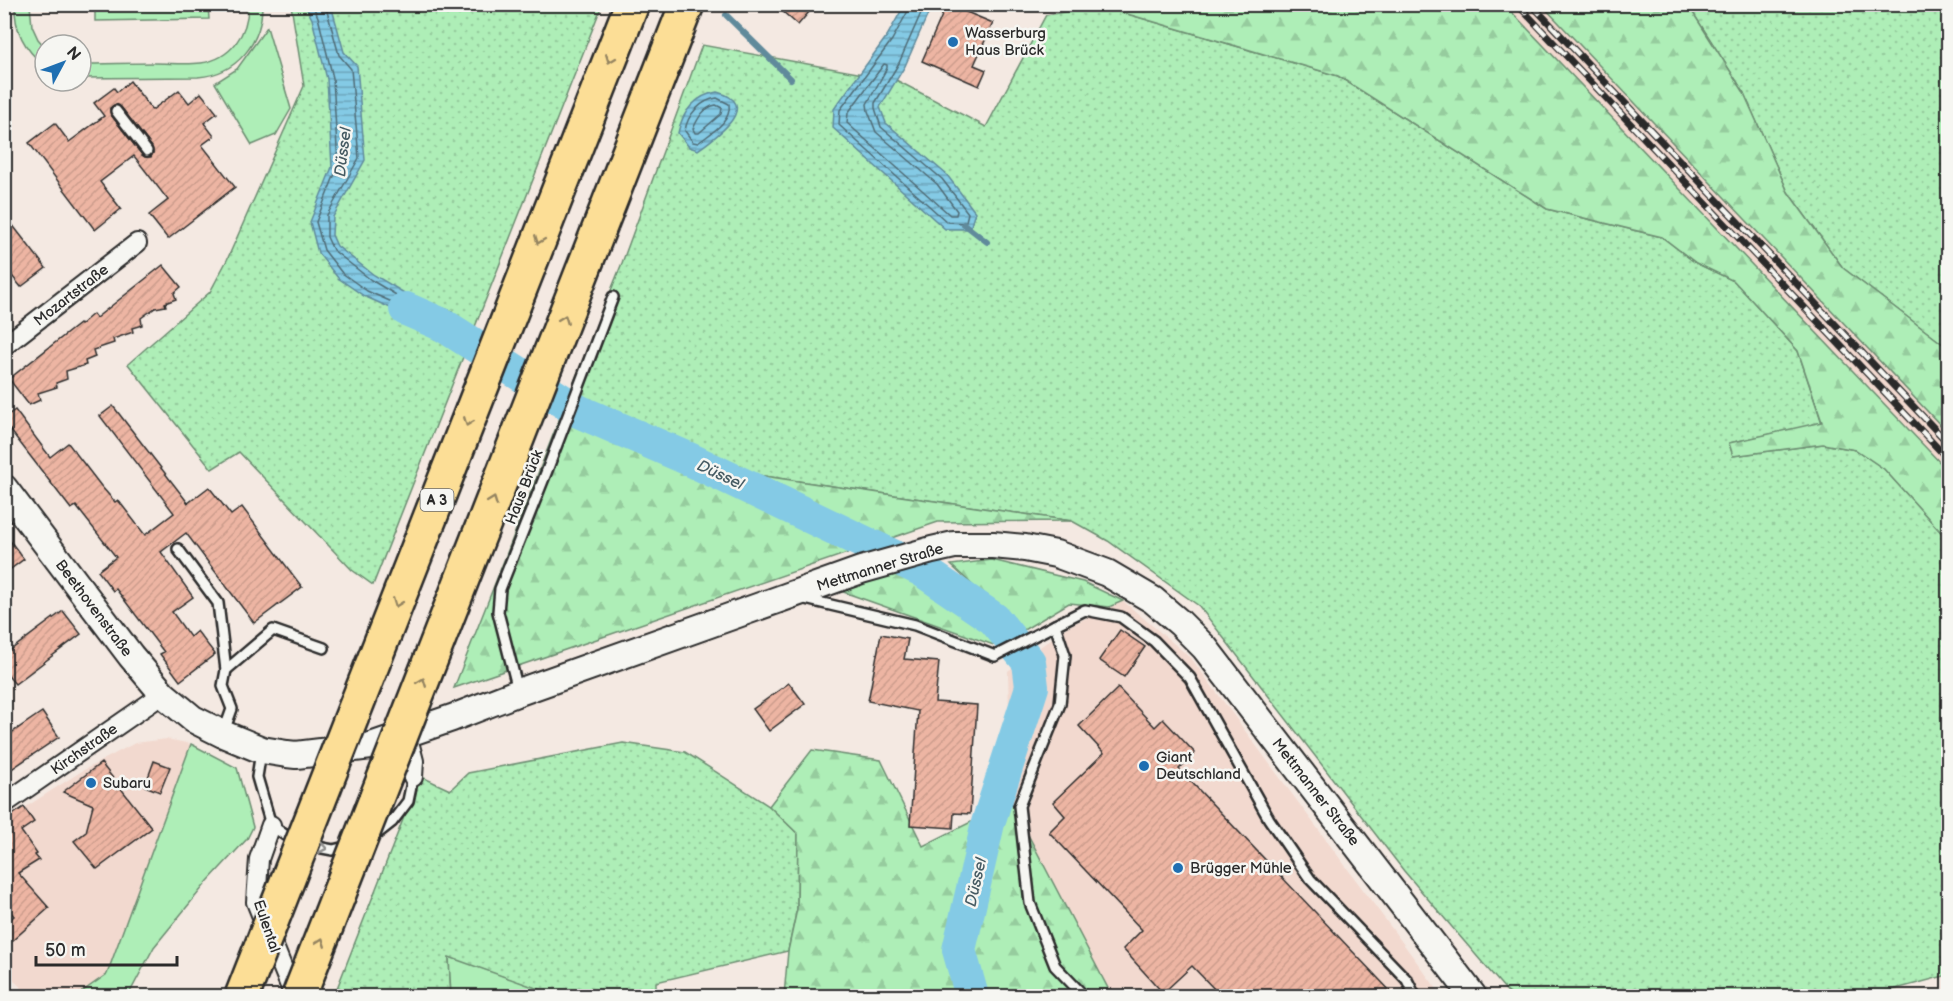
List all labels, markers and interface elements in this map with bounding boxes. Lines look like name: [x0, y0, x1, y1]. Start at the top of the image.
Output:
place label: Wasserburg Haus Brück: [965, 24, 1046, 60]
north arrow: [33, 33, 93, 93]
marker: Wasserburg Haus Brück: [946, 35, 960, 49]
text: N: [62, 43, 84, 65]
one-way arrow: [605, 53, 618, 64]
water label: Düssel: [331, 125, 356, 178]
one-way arrow: [534, 234, 546, 245]
street label: Mozartstraße: [30, 260, 113, 331]
one-way arrow: [557, 314, 570, 325]
one-way arrow: [463, 416, 475, 427]
street label: Haus Brück: [501, 446, 548, 527]
water label: Düssel: [694, 456, 748, 495]
road number: A 3: [420, 489, 454, 511]
one-way arrow: [486, 496, 499, 506]
street label: Mettmanner Straße: [814, 539, 946, 596]
street label: Beethovenstraße: [51, 556, 136, 661]
one-way arrow: [391, 598, 404, 608]
one-way arrow: [415, 677, 428, 688]
street label: Kirchstraße: [47, 719, 122, 779]
street label: Mettmanner Straße: [1268, 735, 1364, 850]
place label: Giant Deutschland: [1156, 748, 1241, 784]
marker: Giant Deutschland: [1137, 759, 1151, 773]
place label: Subaru: [103, 774, 151, 793]
marker: Subaru: [84, 776, 98, 790]
one-way arrow: [318, 841, 328, 854]
water label: Düssel: [962, 855, 992, 909]
place label: Brügger Mühle: [1190, 859, 1292, 878]
marker: Brügger Mühle: [1171, 861, 1185, 875]
street label: Eulental: [249, 897, 284, 955]
scale bar: [36, 929, 177, 967]
one-way arrow: [314, 937, 326, 948]
text: 50 m: [45, 940, 86, 961]

